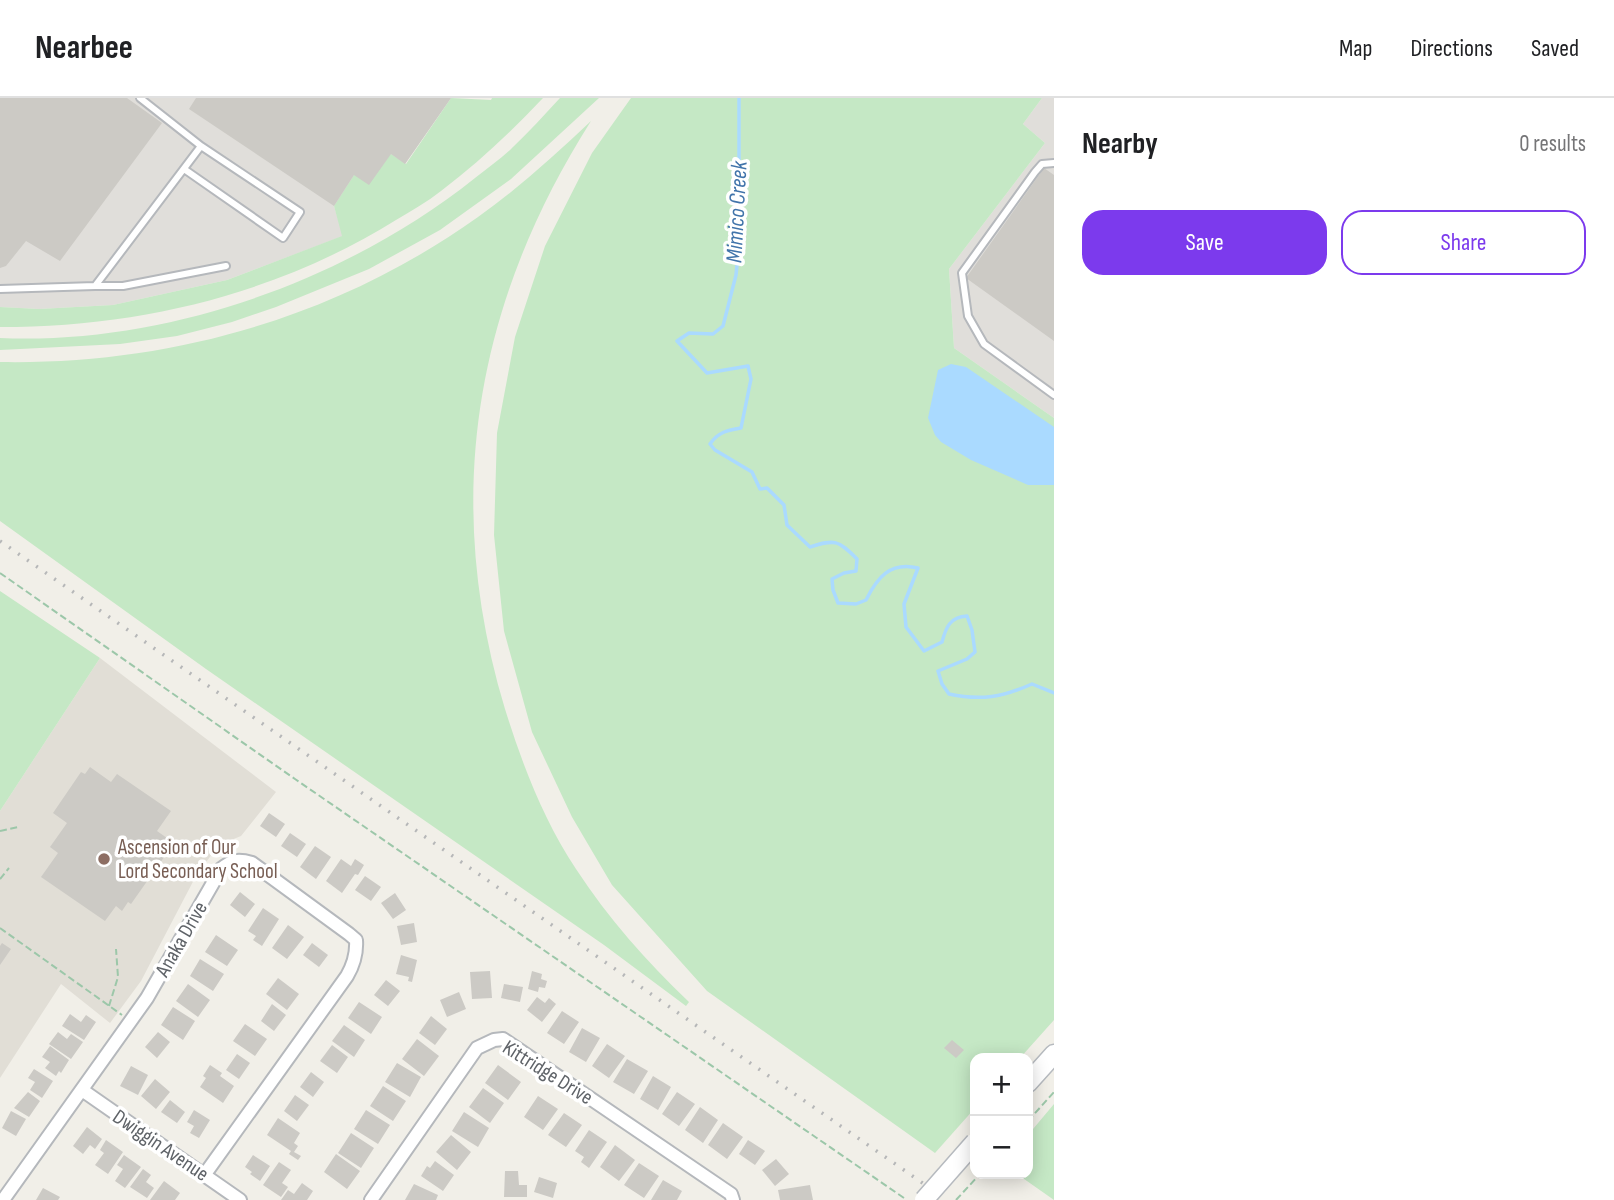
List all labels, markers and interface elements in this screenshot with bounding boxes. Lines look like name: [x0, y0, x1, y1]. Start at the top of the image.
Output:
text: Nearbee: [35, 28, 133, 68]
text: Map: [1339, 34, 1372, 63]
text: Directions: [1410, 34, 1493, 63]
text: Saved: [1531, 34, 1579, 63]
text: Nearby: [1082, 126, 1158, 162]
text: 0 results: [1519, 130, 1586, 158]
water label: Mimico Creek: [720, 159, 754, 264]
button: Save: [1082, 210, 1327, 275]
button: Share: [1341, 210, 1586, 275]
place label: Ascension of Our Lord Secondary School: [117, 835, 278, 884]
marker: Ascension of Our Lord Secondary School: [96, 851, 112, 867]
street label: Anaka Drive: [149, 897, 213, 982]
street label: Kittridge Drive: [498, 1035, 597, 1110]
map controls: [970, 1053, 1033, 1179]
button: +: [970, 1053, 1033, 1116]
street label: Dwiggin Avenue: [108, 1104, 213, 1187]
button: −: [970, 1116, 1033, 1179]

